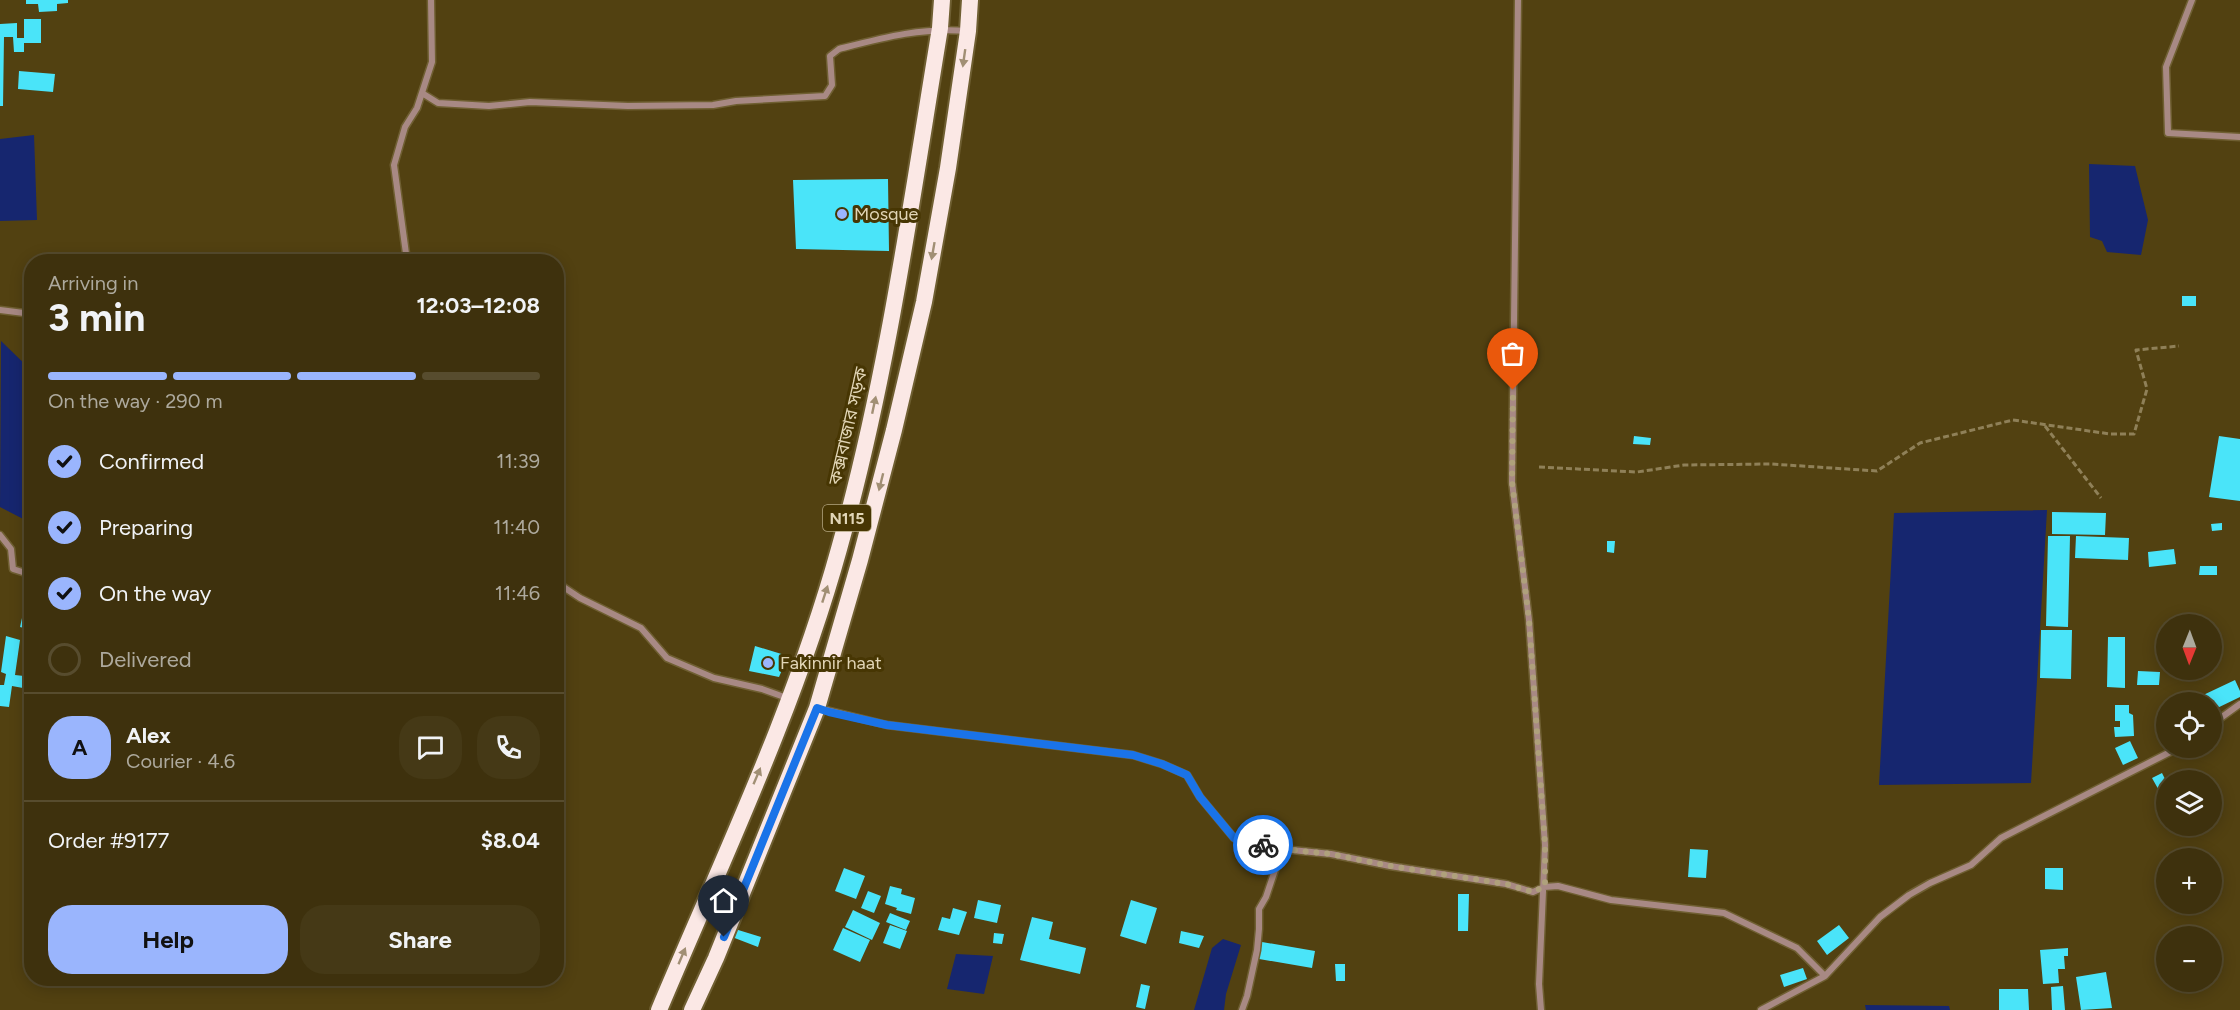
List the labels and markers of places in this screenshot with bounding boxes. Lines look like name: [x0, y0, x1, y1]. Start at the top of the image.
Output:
place label: Mosque: [854, 203, 919, 225]
marker: Mosque: [835, 207, 849, 221]
pin: [1487, 328, 1538, 390]
place label: Fakinnir haat: [780, 652, 882, 674]
marker: Fakinnir haat: [761, 656, 775, 670]
pin: [698, 875, 749, 937]

